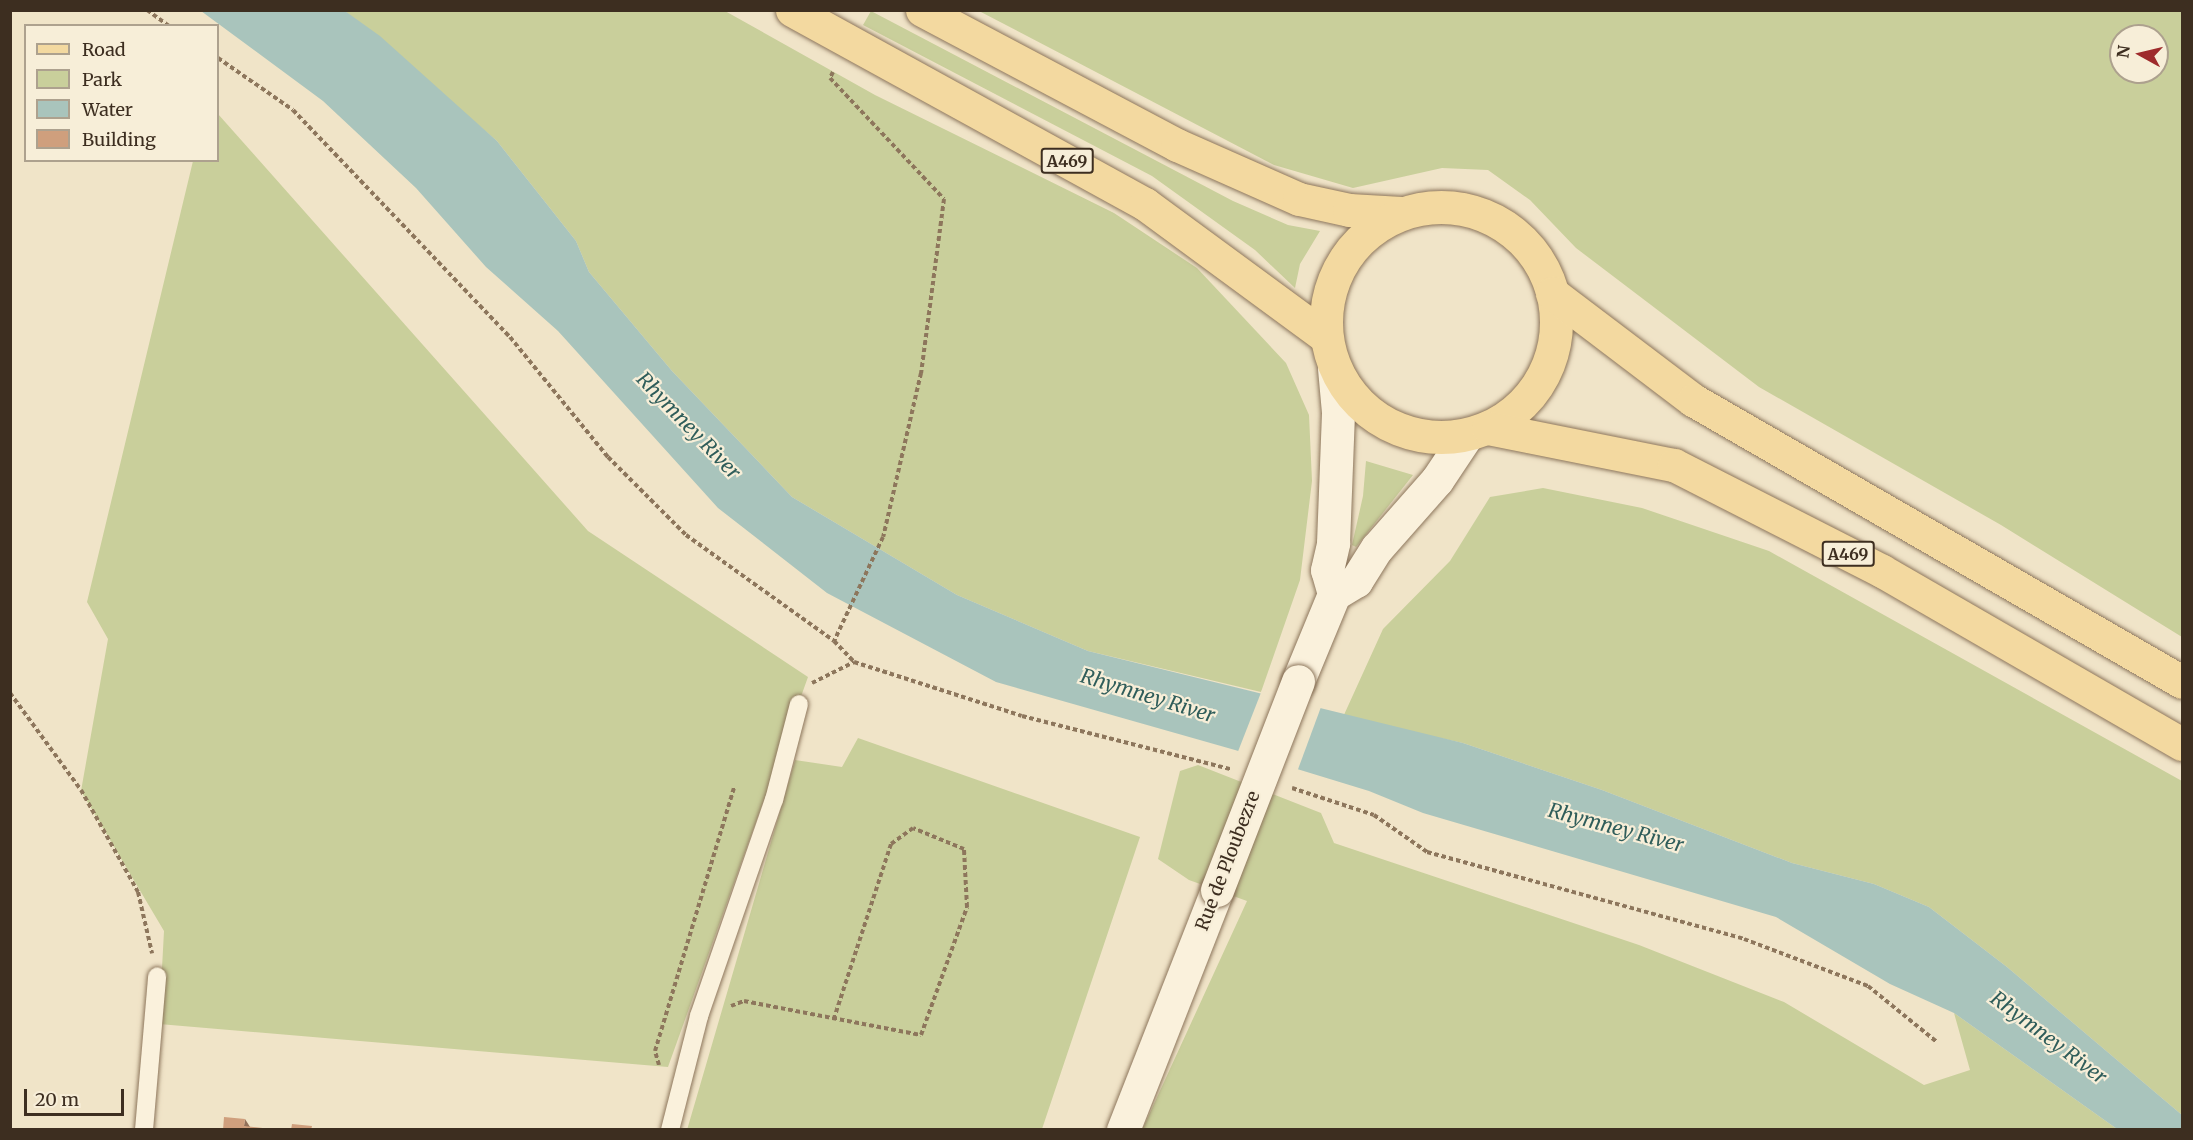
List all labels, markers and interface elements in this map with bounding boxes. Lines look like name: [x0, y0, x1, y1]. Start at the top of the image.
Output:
legend: [24, 24, 219, 162]
north arrow: [2109, 24, 2169, 84]
text: Road: [82, 38, 126, 61]
text: N: [2112, 44, 2134, 59]
text: Park: [82, 68, 122, 91]
text: Water: [82, 98, 133, 121]
text: Building: [82, 128, 156, 151]
road number: A469: [1040, 148, 1094, 174]
water label: Rhymney River: [632, 367, 746, 483]
road number: A469: [1821, 541, 1875, 567]
water label: Rhymney River: [1078, 663, 1218, 727]
street label: Rue de Ploubezre: [1191, 788, 1265, 934]
water label: Rhymney River: [1546, 797, 1686, 857]
water label: Rhymney River: [1986, 986, 2112, 1088]
scale bar: [27, 1077, 128, 1115]
text: 20 m: [35, 1088, 79, 1111]

